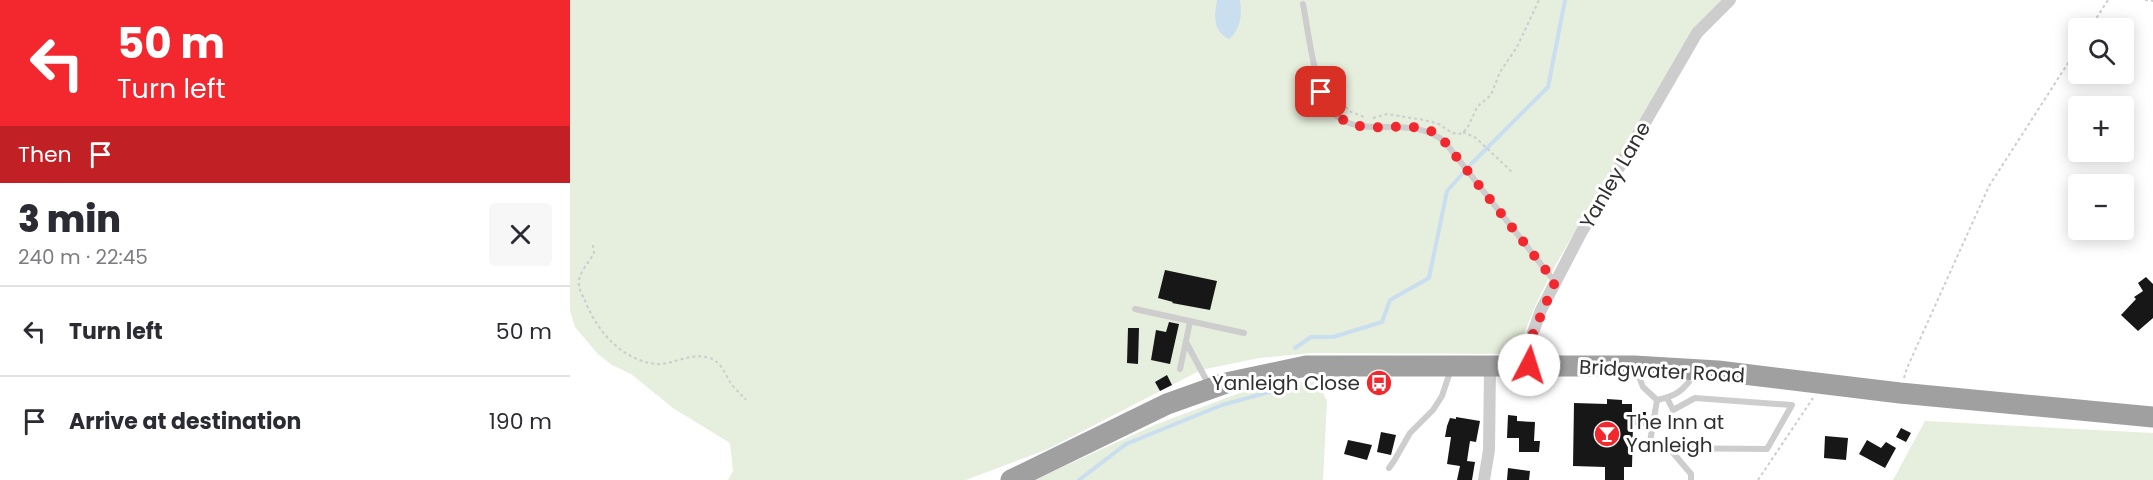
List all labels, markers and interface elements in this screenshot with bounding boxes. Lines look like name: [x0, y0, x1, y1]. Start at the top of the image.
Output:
text: 50 m: [117, 14, 225, 73]
map controls: [2068, 18, 2134, 240]
button: search: [2068, 18, 2134, 84]
icon: left: [18, 24, 96, 102]
pin: [1295, 66, 1346, 117]
text: Turn left: [117, 70, 226, 107]
icon: arrive: [1304, 75, 1337, 108]
button: +: [2068, 96, 2134, 162]
street label: Yanley Lane: [1573, 116, 1657, 234]
icon: arrive: [84, 138, 117, 171]
text: Then: [18, 139, 72, 170]
button: −: [2068, 174, 2134, 240]
text: 3 min: [18, 194, 121, 245]
button: close: [489, 203, 552, 266]
text: 240 m · 22:45: [18, 243, 148, 271]
icon: left: [18, 315, 51, 348]
text: Turn left: [69, 316, 163, 347]
text: 50 m: [496, 316, 552, 347]
position arrow: [1497, 333, 1561, 397]
street label: Bridgwater Road: [1578, 353, 1746, 389]
bus stop icon: Yanleigh Close: [1364, 368, 1394, 398]
place label: Yanleigh Close: [1212, 369, 1360, 397]
icon: arrive: [18, 405, 51, 438]
text: Arrive at destination: [69, 406, 301, 437]
text: 190 m: [489, 406, 552, 437]
place label: The Inn at Yanleigh: [1626, 408, 1724, 459]
bar icon: The Inn at Yanleigh: [1592, 419, 1622, 449]

